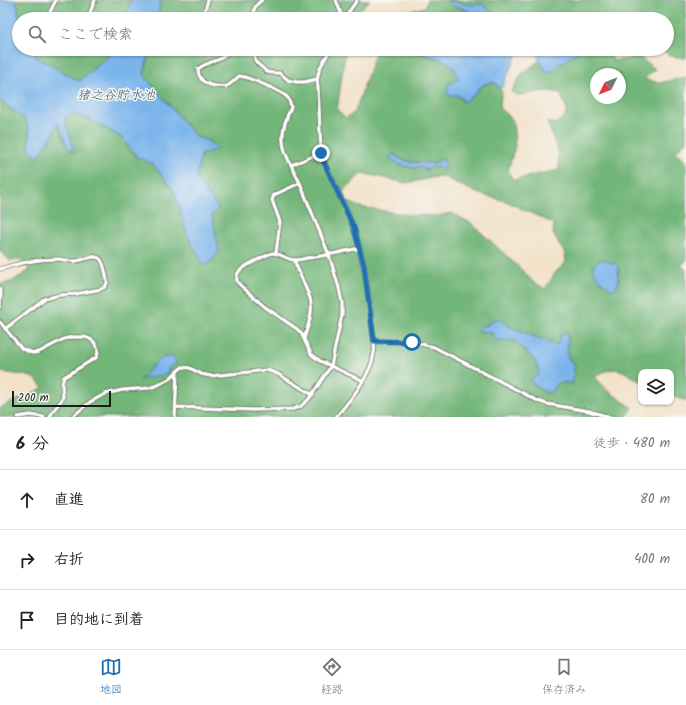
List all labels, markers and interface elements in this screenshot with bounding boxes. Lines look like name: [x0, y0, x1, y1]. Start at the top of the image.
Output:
search box: [12, 12, 674, 56]
icon: search: [26, 23, 48, 45]
text: ここで検索: [58, 23, 133, 47]
north arrow: [590, 68, 626, 104]
water label: 猪之谷貯水池: [77, 85, 156, 106]
route end: [312, 144, 330, 162]
route start: [403, 333, 421, 351]
map controls: [638, 369, 674, 405]
button: layers: [638, 369, 674, 405]
scale bar: [12, 389, 111, 408]
text: 200 m: [18, 389, 49, 407]
text: 6 分: [16, 431, 49, 458]
text: 徒歩 · 480 m: [593, 433, 670, 454]
text: 直進: [54, 488, 84, 512]
icon: ahead: [16, 489, 38, 511]
text: 80 m: [640, 489, 670, 510]
text: 右折: [54, 548, 84, 572]
icon: right: [16, 549, 38, 571]
text: 400 m: [634, 549, 670, 570]
text: 目的地に到着: [54, 608, 144, 632]
icon: arrive: [16, 609, 38, 631]
tab: 地図: [100, 656, 122, 699]
tab: 経路: [321, 656, 343, 699]
tab: 保存済み: [542, 656, 586, 699]

